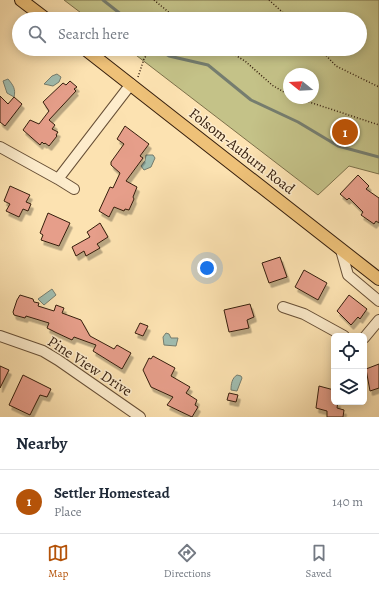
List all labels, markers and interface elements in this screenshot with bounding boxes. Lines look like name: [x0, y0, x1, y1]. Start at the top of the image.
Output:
search box: [12, 12, 367, 56]
icon: search: [26, 23, 48, 45]
text: Search here: [58, 24, 129, 44]
north arrow: [283, 68, 319, 104]
street label: Folsom-Auburn Road: [185, 103, 300, 199]
pin: 1: [332, 117, 358, 147]
your location: [197, 258, 217, 278]
street label: Pine View Drive: [44, 331, 136, 401]
map controls: [331, 333, 367, 405]
button: locate: [331, 333, 367, 369]
button: layers: [331, 369, 367, 405]
text: Nearby: [16, 432, 67, 455]
text: Settler Homestead: [54, 483, 170, 503]
text: 1: [27, 493, 31, 510]
text: 140 m: [332, 493, 363, 510]
text: Place: [54, 503, 82, 520]
tab: Map: [47, 542, 69, 581]
tab: Directions: [164, 542, 211, 581]
tab: Saved: [306, 542, 332, 581]

